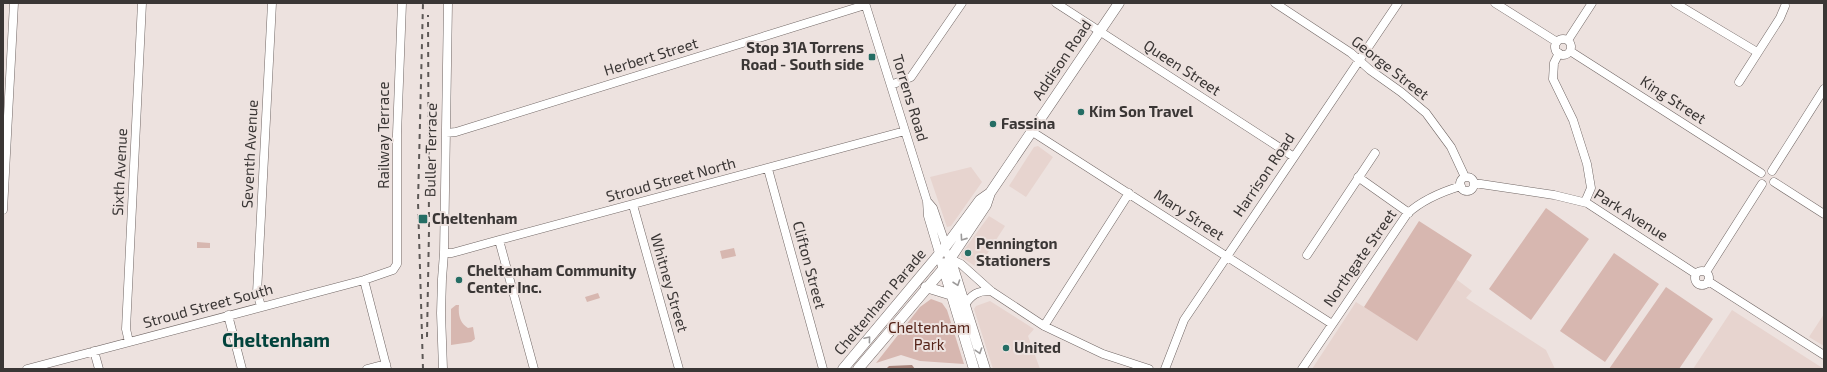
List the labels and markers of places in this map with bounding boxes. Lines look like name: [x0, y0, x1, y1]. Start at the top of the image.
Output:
place label: Stop 31A Torrens Road - South side: [741, 38, 864, 73]
marker: Stop 31A Torrens Road - South side: [867, 52, 877, 62]
place label: Kim Son Travel: [1089, 102, 1193, 120]
marker: Kim Son Travel: [1076, 107, 1086, 117]
place label: Fassina: [1001, 114, 1055, 132]
marker: Fassina: [988, 119, 998, 129]
place label: Cheltenham: [432, 209, 517, 227]
marker: Cheltenham: [417, 213, 429, 225]
place label: Pennington Stationers: [976, 234, 1058, 269]
marker: Pennington Stationers: [963, 248, 973, 258]
place label: Cheltenham Community Center Inc.: [467, 261, 637, 296]
marker: Cheltenham Community Center Inc.: [454, 275, 464, 285]
place label: United: [1014, 338, 1061, 356]
marker: United: [1001, 343, 1011, 353]

